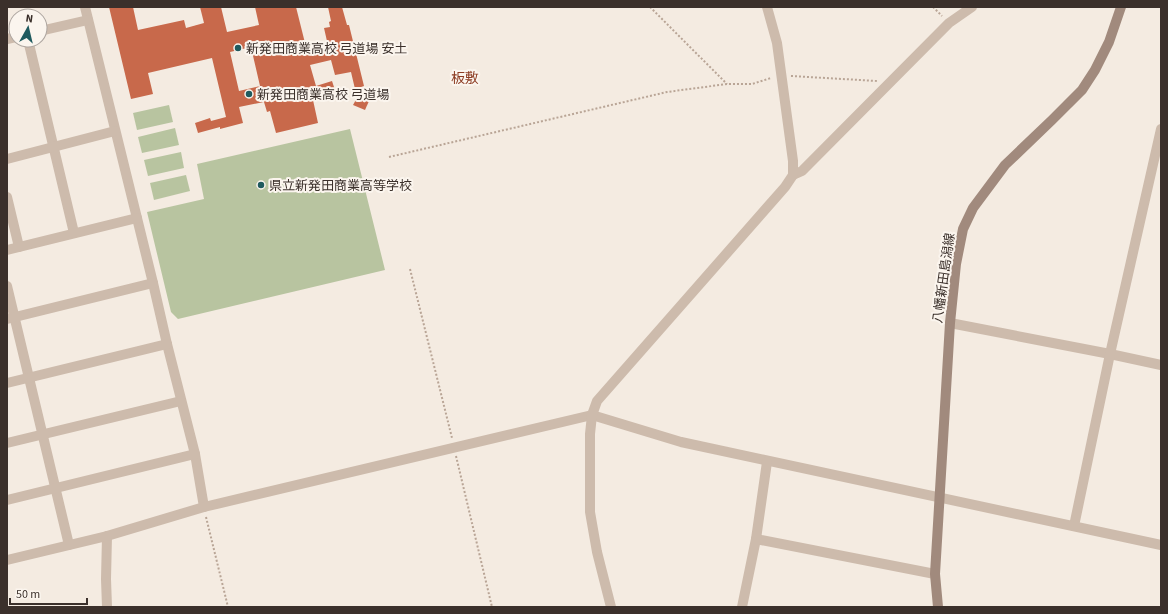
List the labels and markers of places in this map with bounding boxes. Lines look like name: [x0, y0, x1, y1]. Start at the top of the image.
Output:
place label: 新発田商業高校 弓道場 安土: [246, 40, 407, 58]
marker: 新発田商業高校 弓道場 安土: [233, 43, 243, 53]
place label: 新発田商業高校 弓道場: [257, 86, 390, 104]
marker: 新発田商業高校 弓道場: [244, 89, 254, 99]
place label: 県立新発田商業高等学校: [269, 177, 412, 195]
marker: 県立新発田商業高等学校: [256, 180, 266, 190]

